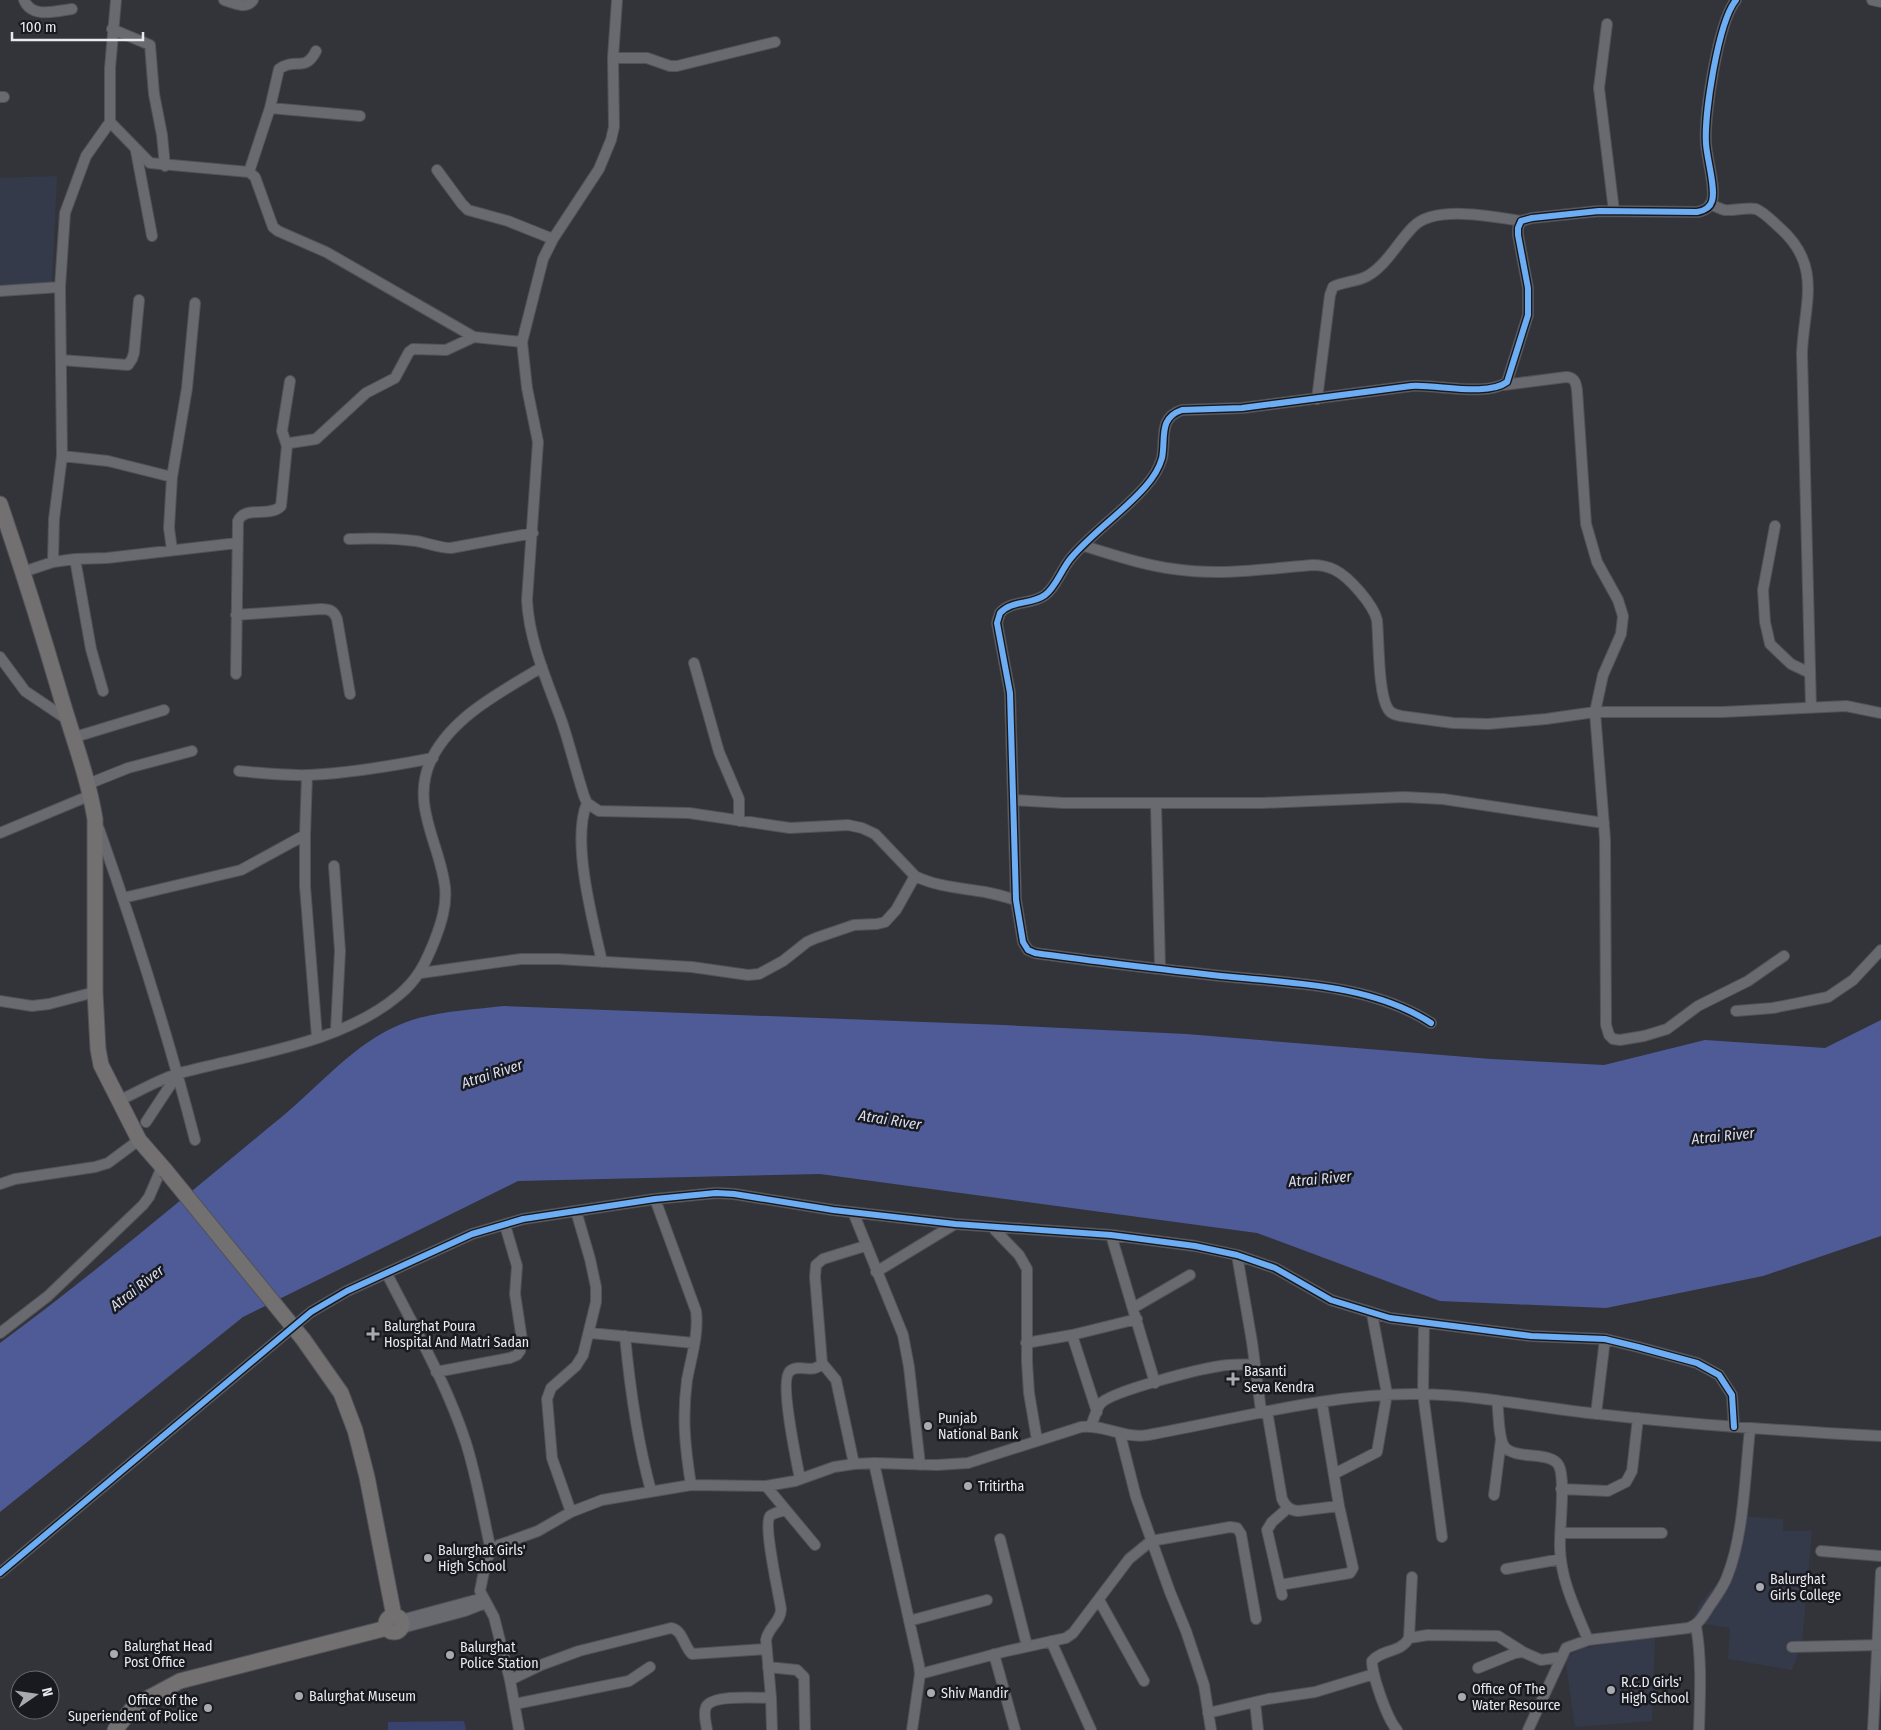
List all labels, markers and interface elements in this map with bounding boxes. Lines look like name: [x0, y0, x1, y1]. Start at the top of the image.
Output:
scale bar: [12, 10, 144, 42]
text: 100 m: [20, 18, 57, 36]
water label: Atrai River: [458, 1055, 526, 1093]
water label: Atrai River: [856, 1106, 923, 1134]
water label: Atrai River: [1690, 1124, 1756, 1148]
water label: Atrai River: [1287, 1167, 1353, 1191]
water label: Atrai River: [106, 1261, 168, 1315]
place label: Balurghat Poura Hospital And Matri Sadan: [384, 1318, 529, 1351]
marker: Balurghat Poura Hospital And Matri Sadan: [366, 1327, 380, 1341]
place label: Basanti Seva Kendra: [1244, 1363, 1314, 1396]
marker: Basanti Seva Kendra: [1226, 1372, 1240, 1386]
place label: Punjab National Bank: [938, 1410, 1019, 1443]
marker: Punjab National Bank: [922, 1420, 934, 1432]
place label: Tritirtha: [978, 1478, 1024, 1495]
marker: Tritirtha: [962, 1480, 974, 1492]
place label: Balurghat Girls' High School: [438, 1542, 526, 1575]
marker: Balurghat Girls' High School: [422, 1552, 434, 1564]
place label: Balurghat Girls College: [1770, 1571, 1841, 1604]
marker: Balurghat Girls College: [1754, 1581, 1766, 1593]
place label: Balurghat Head Post Office: [124, 1638, 212, 1671]
place label: Balurghat Police Station: [460, 1639, 539, 1672]
marker: Balurghat Head Post Office: [108, 1648, 120, 1660]
marker: Balurghat Police Station: [444, 1649, 456, 1661]
north arrow: [10, 1670, 60, 1720]
place label: R.C.D Girls' High School: [1621, 1674, 1689, 1707]
place label: Office Of The Water Resource: [1472, 1681, 1561, 1714]
marker: R.C.D Girls' High School: [1605, 1684, 1617, 1696]
place label: Shiv Mandir: [941, 1685, 1009, 1702]
text: N: [38, 1686, 56, 1698]
marker: Shiv Mandir: [925, 1687, 937, 1699]
place label: Balurghat Museum: [309, 1688, 416, 1705]
marker: Balurghat Museum: [293, 1690, 305, 1702]
marker: Office Of The Water Resource: [1456, 1691, 1468, 1703]
place label: Office of the Superiendent of Police: [68, 1692, 198, 1725]
marker: Office of the Superiendent of Police: [202, 1702, 214, 1714]

